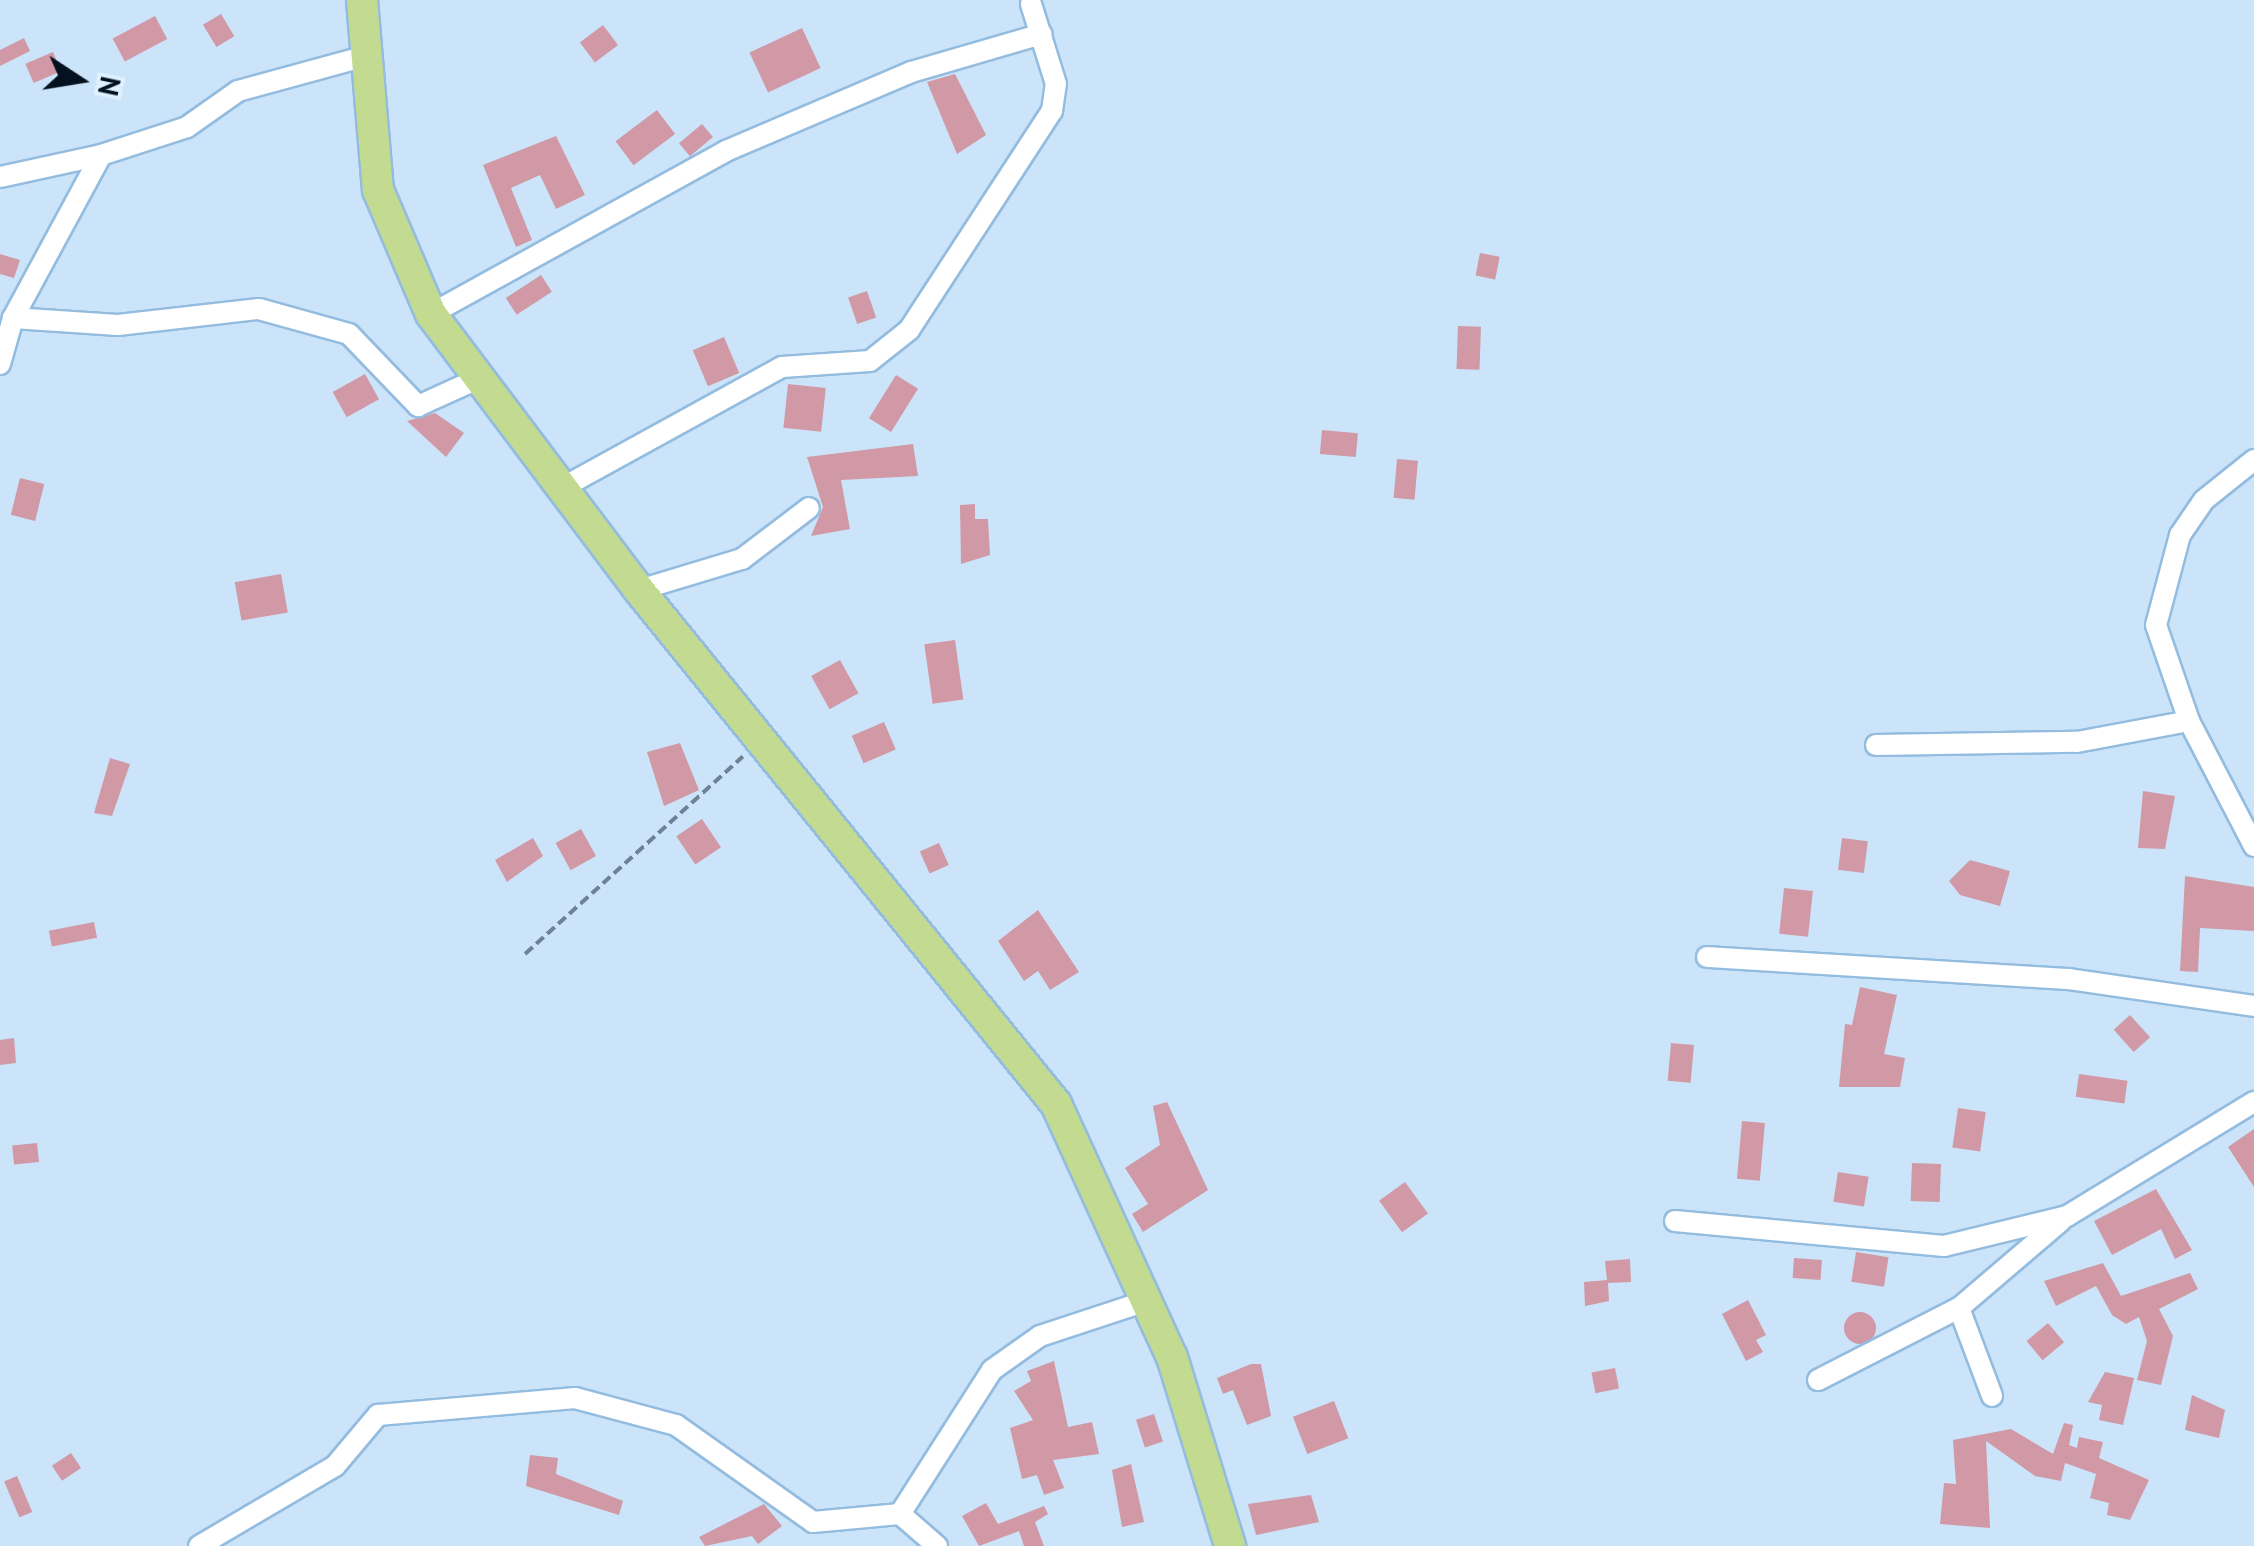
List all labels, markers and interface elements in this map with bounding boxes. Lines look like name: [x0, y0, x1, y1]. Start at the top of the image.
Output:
north arrow: [30, 30, 130, 130]
text: N: [90, 73, 130, 99]

